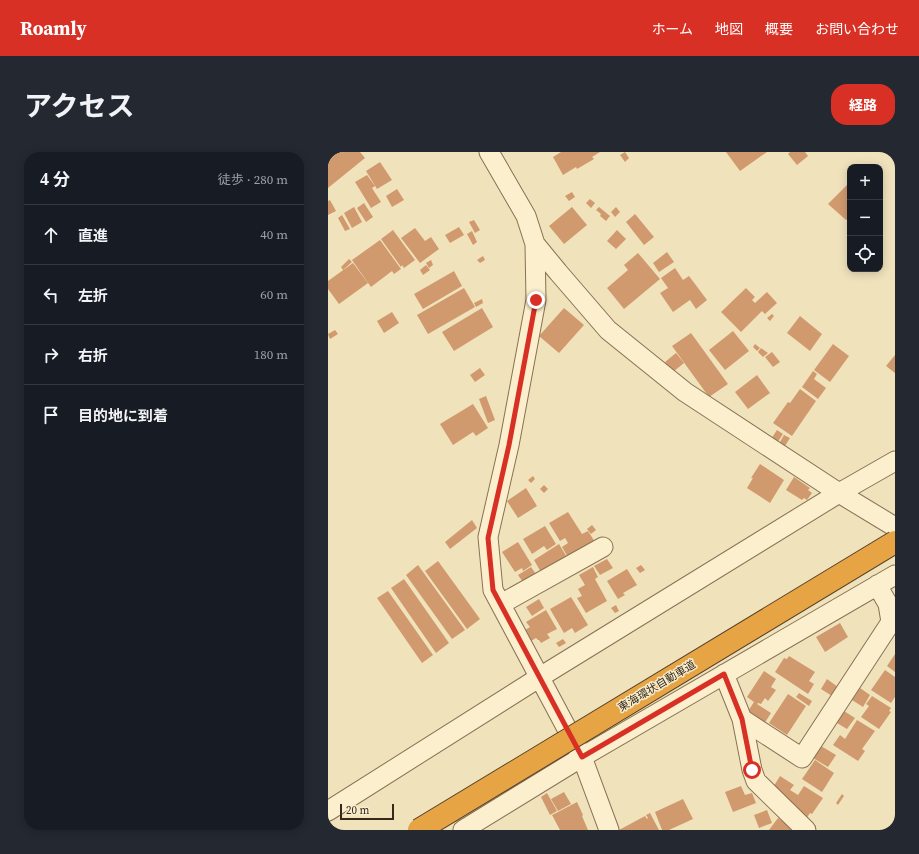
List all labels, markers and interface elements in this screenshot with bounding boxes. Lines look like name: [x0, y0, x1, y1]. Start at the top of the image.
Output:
text: Roamly: [20, 15, 87, 41]
text: ホーム: [651, 19, 693, 39]
text: 地図: [715, 19, 743, 39]
text: 概要: [765, 19, 793, 39]
text: お問い合わせ: [815, 19, 899, 39]
button: 経路: [831, 84, 895, 125]
text: アクセス: [24, 87, 135, 125]
map controls: [847, 164, 883, 272]
button: +: [847, 164, 883, 200]
text: 4 分: [40, 167, 70, 191]
text: 徒歩 · 280 m: [218, 171, 288, 188]
button: −: [847, 200, 883, 236]
icon: ahead: [40, 224, 62, 246]
text: 直進: [78, 225, 108, 246]
text: 40 m: [260, 226, 288, 243]
button: locate: [847, 236, 883, 272]
icon: left: [40, 284, 62, 306]
text: 左折: [78, 285, 108, 306]
text: 60 m: [260, 286, 288, 303]
route end: [527, 291, 545, 309]
icon: right: [40, 344, 62, 366]
text: 右折: [78, 345, 108, 366]
text: 180 m: [254, 346, 288, 363]
icon: arrive: [40, 404, 62, 426]
text: 目的地に到着: [78, 405, 168, 426]
street label: 東海環状自動車道: [615, 657, 699, 715]
route start: [743, 761, 761, 779]
scale bar: [340, 802, 394, 821]
text: 20 m: [346, 803, 369, 818]

